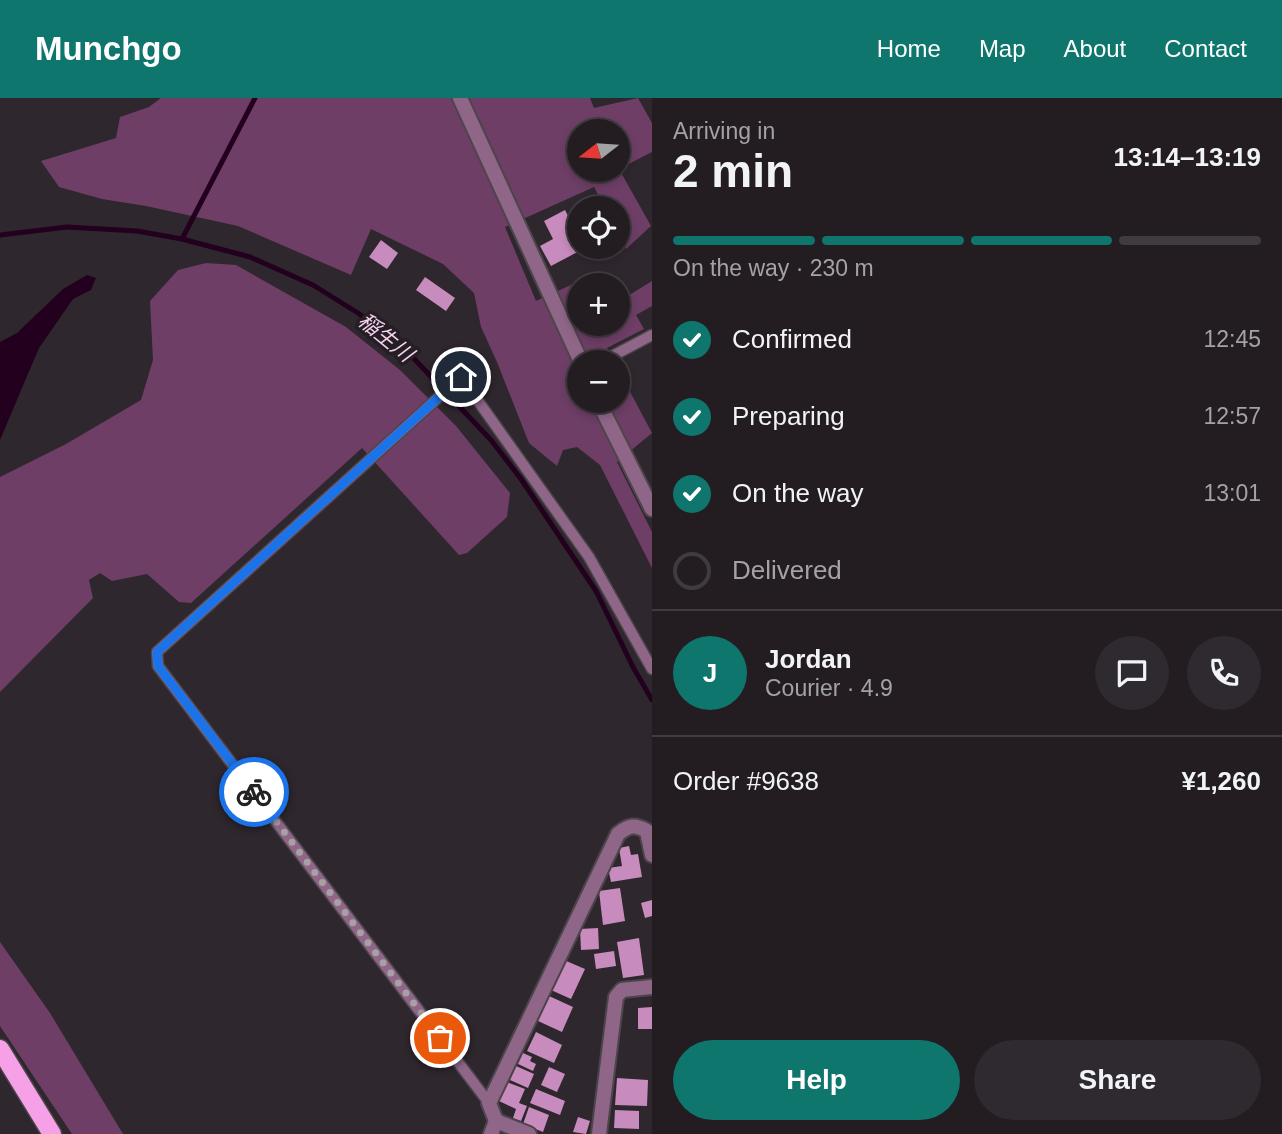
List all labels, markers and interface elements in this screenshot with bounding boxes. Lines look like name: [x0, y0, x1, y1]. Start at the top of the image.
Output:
text: Munchgo: [35, 30, 182, 67]
text: Home: [877, 35, 941, 62]
text: Map: [979, 35, 1026, 62]
text: About: [1064, 35, 1126, 62]
text: Contact: [1164, 35, 1247, 62]
text: Arriving in: [673, 118, 775, 144]
north arrow: [567, 119, 630, 182]
map controls: [567, 119, 630, 413]
text: 13:14–13:19: [1114, 142, 1261, 172]
text: 2 min: [673, 145, 793, 197]
button: locate: [567, 196, 630, 259]
text: On the way · 230 m: [673, 255, 874, 281]
button: +: [567, 273, 630, 336]
water label: 稲生川: [354, 308, 419, 367]
icon: check: [673, 321, 711, 359]
text: Confirmed: [732, 324, 852, 354]
text: 12:45: [1203, 326, 1261, 352]
pin: [431, 347, 491, 407]
button: −: [567, 350, 630, 413]
icon: home: [442, 358, 480, 396]
icon: check: [673, 398, 711, 436]
text: Preparing: [732, 401, 845, 431]
text: 12:57: [1203, 403, 1261, 429]
icon: check: [673, 475, 711, 513]
text: On the way: [732, 478, 864, 508]
text: 13:01: [1203, 480, 1261, 506]
text: Delivered: [732, 555, 842, 585]
button: chat: [1095, 636, 1169, 710]
button: phone: [1187, 636, 1261, 710]
text: Jordan: [765, 644, 852, 674]
text: J: [703, 658, 717, 688]
text: Courier · 4.9: [765, 675, 893, 701]
courier: [219, 757, 289, 827]
text: Order #9638: [673, 766, 819, 796]
text: ¥1,260: [1181, 766, 1261, 796]
icon: bike: [235, 773, 273, 811]
pin: [410, 1008, 470, 1068]
icon: bag: [421, 1019, 459, 1057]
button: Help: [673, 1040, 960, 1120]
button: Share: [974, 1040, 1261, 1120]

